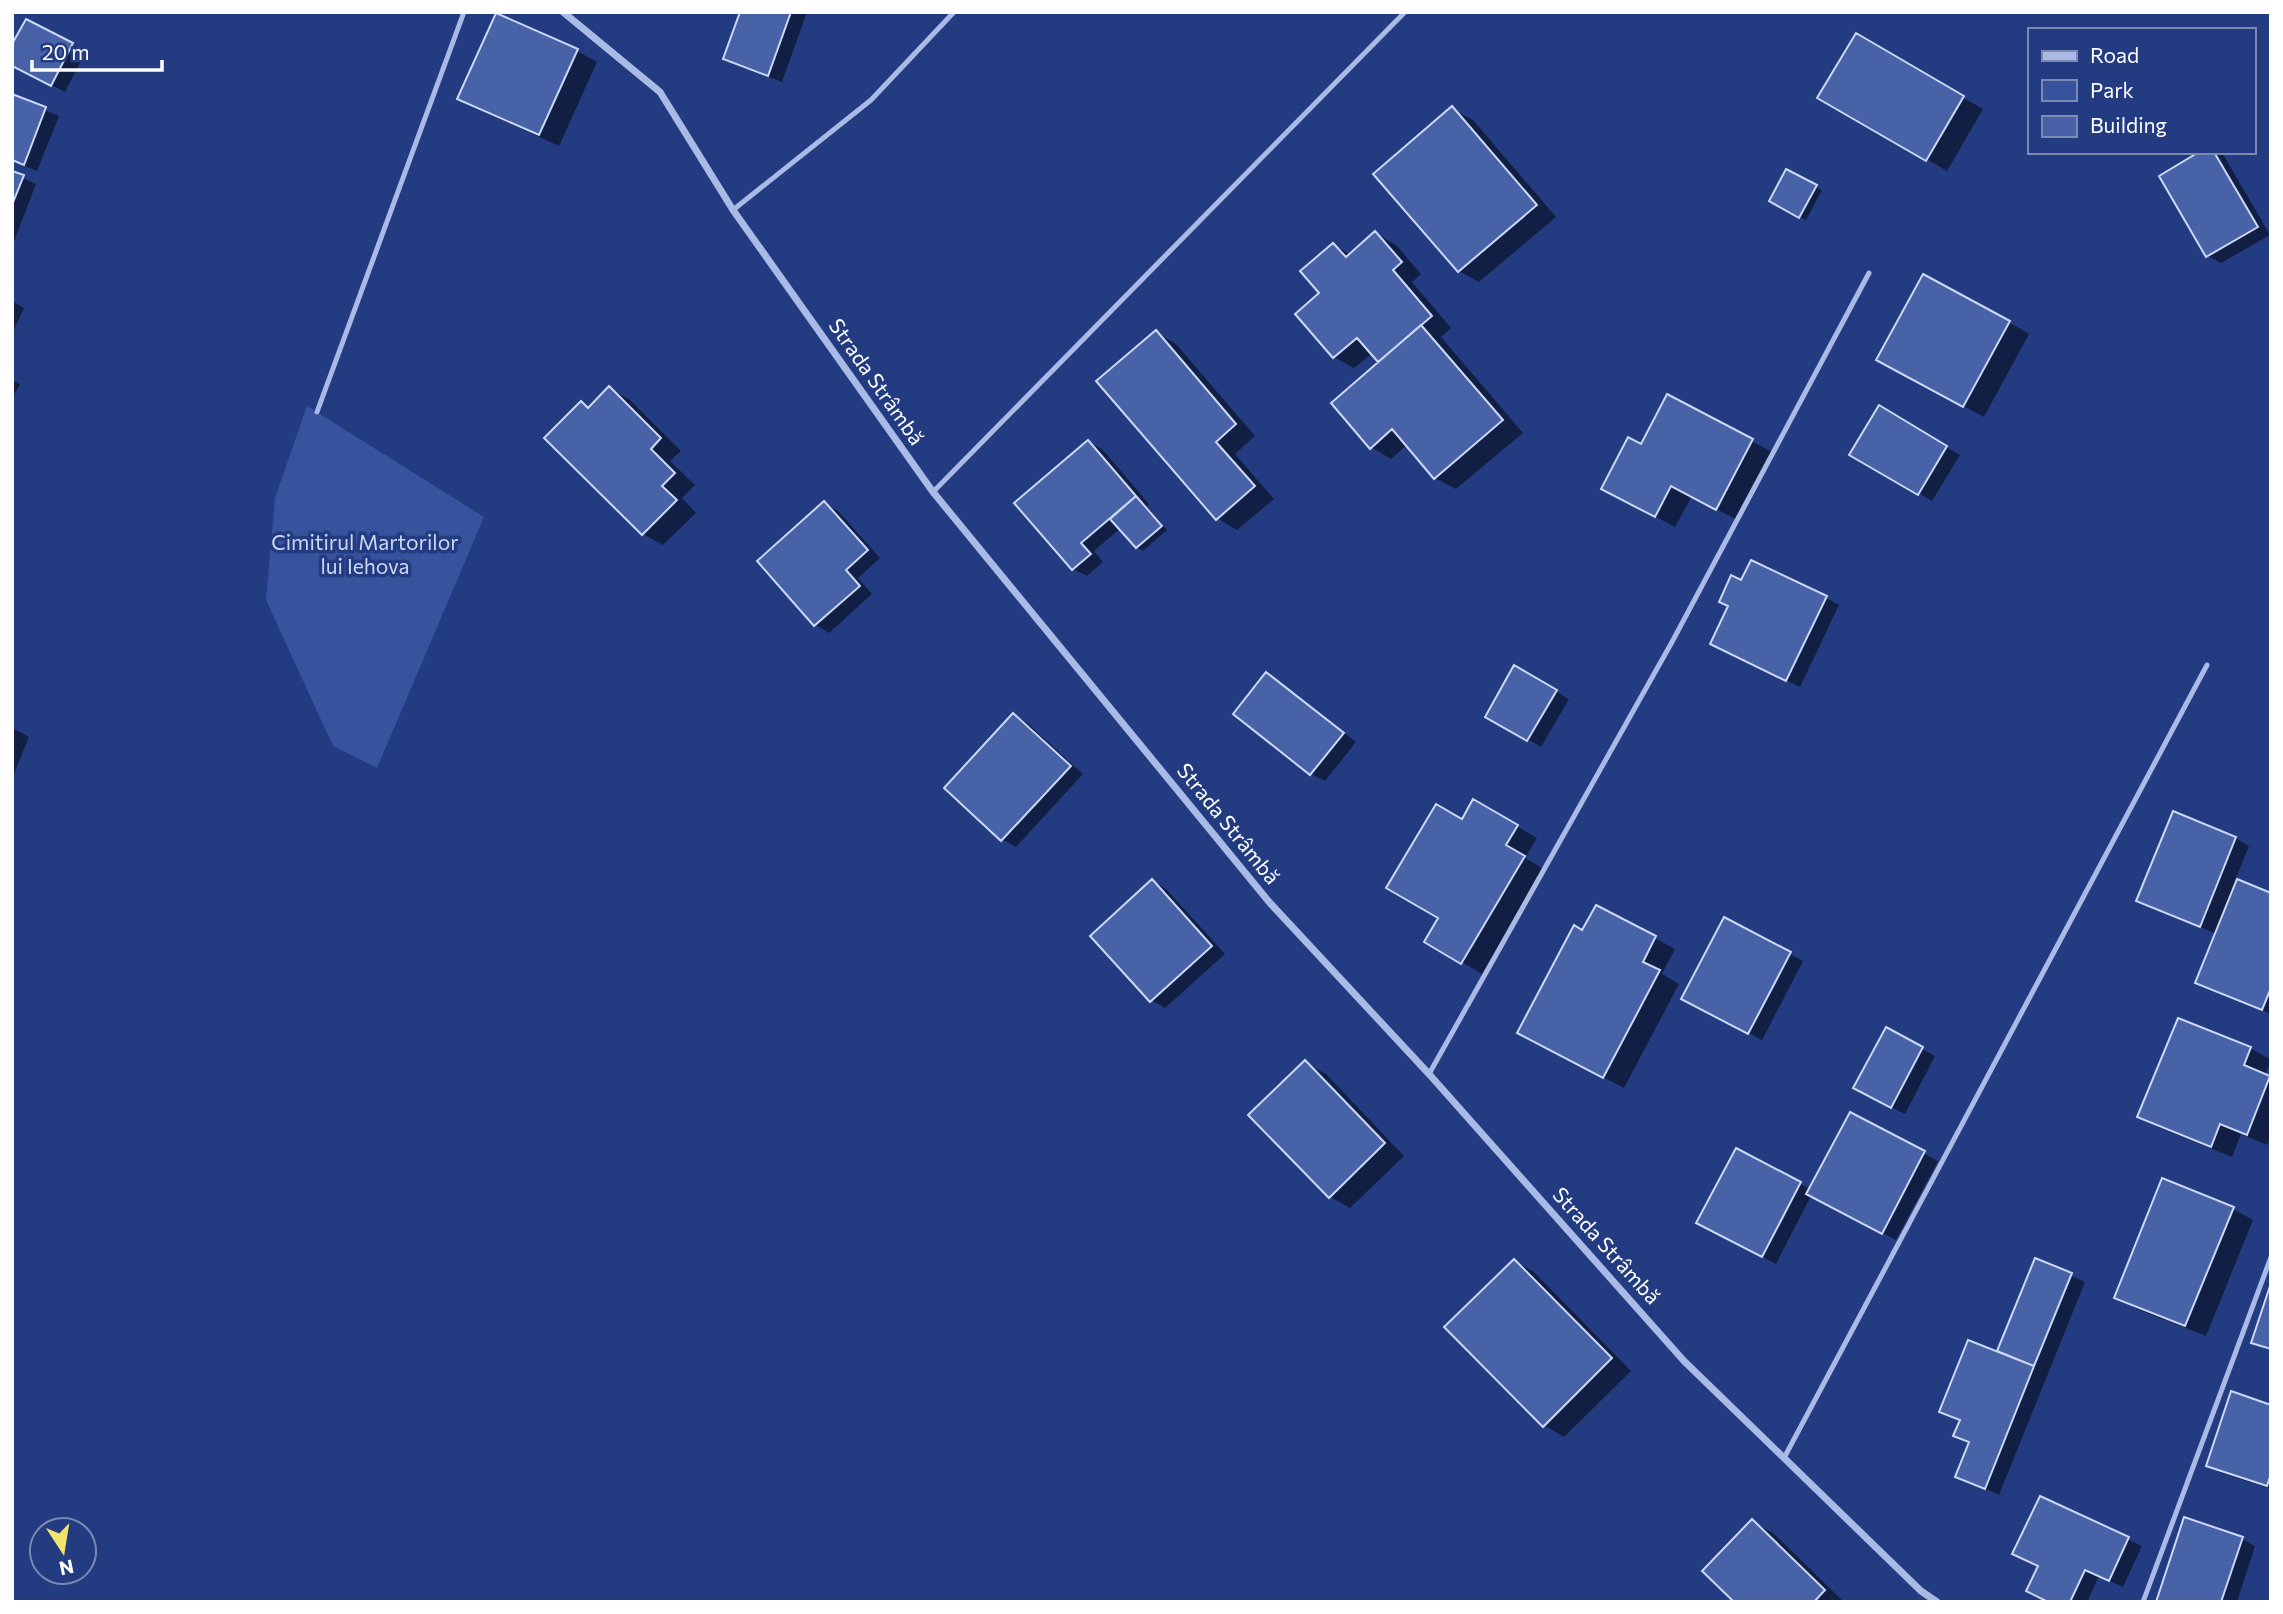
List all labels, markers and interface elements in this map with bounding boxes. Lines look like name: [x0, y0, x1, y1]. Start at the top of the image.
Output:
scale bar: [32, 28, 161, 72]
legend: [2028, 28, 2255, 154]
text: 20 m: [42, 39, 90, 64]
text: Road: [2090, 42, 2139, 67]
text: Park: [2090, 77, 2134, 102]
text: Building: [2090, 112, 2167, 137]
street label: Strada Strâmbă: [824, 313, 930, 449]
park label: Cimitirul Martorilor lui Iehova: [271, 529, 459, 578]
street label: Strada Strâmbă: [1173, 758, 1286, 889]
street label: Strada Strâmbă: [1548, 1181, 1666, 1309]
north arrow: [28, 1516, 98, 1586]
text: N: [57, 1555, 76, 1581]

